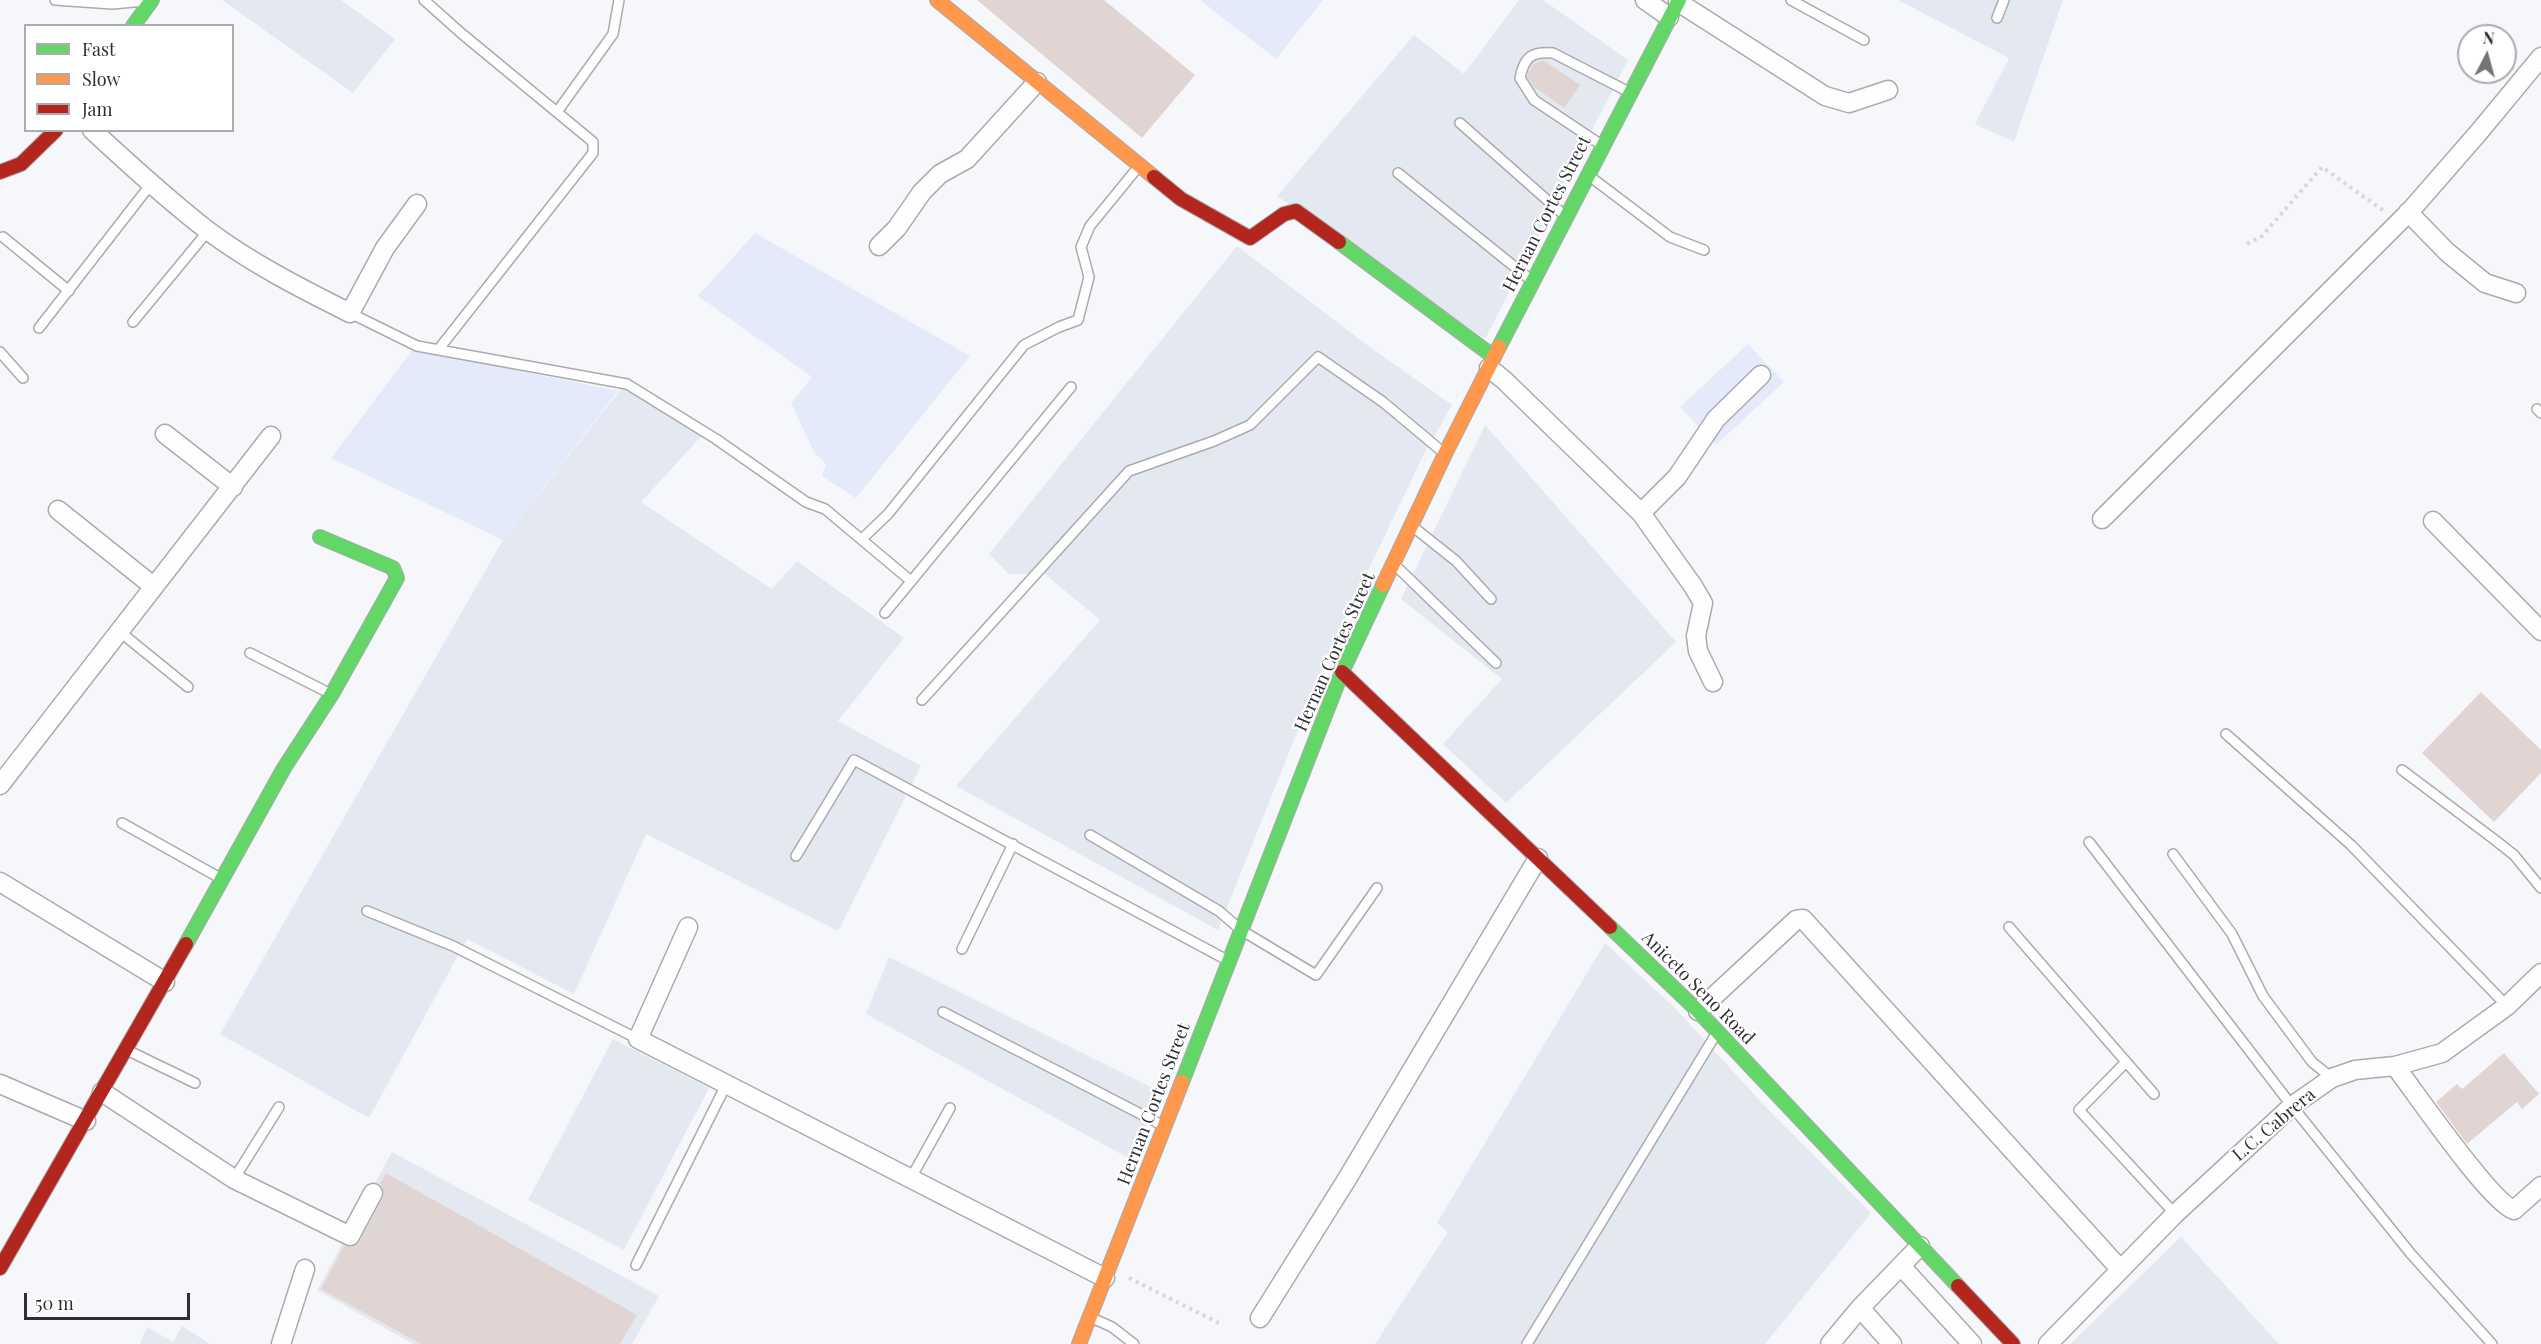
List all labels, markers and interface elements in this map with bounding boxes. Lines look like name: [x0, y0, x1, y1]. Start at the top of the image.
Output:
legend: [24, 24, 234, 132]
north arrow: [2457, 24, 2517, 84]
text: N: [2482, 27, 2496, 49]
text: Fast: [82, 37, 115, 61]
text: Slow: [82, 67, 120, 91]
text: Jam: [82, 97, 112, 121]
street label: Hernan Cortes Street: [1498, 132, 1596, 296]
street label: Hernan Cortes Street: [1290, 569, 1380, 735]
street label: Aniceto Seno Road: [1637, 927, 1759, 1049]
street label: Hernan Cortes Street: [1113, 1020, 1195, 1188]
street label: L.C. Cabrera: [2228, 1084, 2320, 1166]
scale bar: [27, 1281, 194, 1319]
text: 50 m: [35, 1291, 74, 1315]

